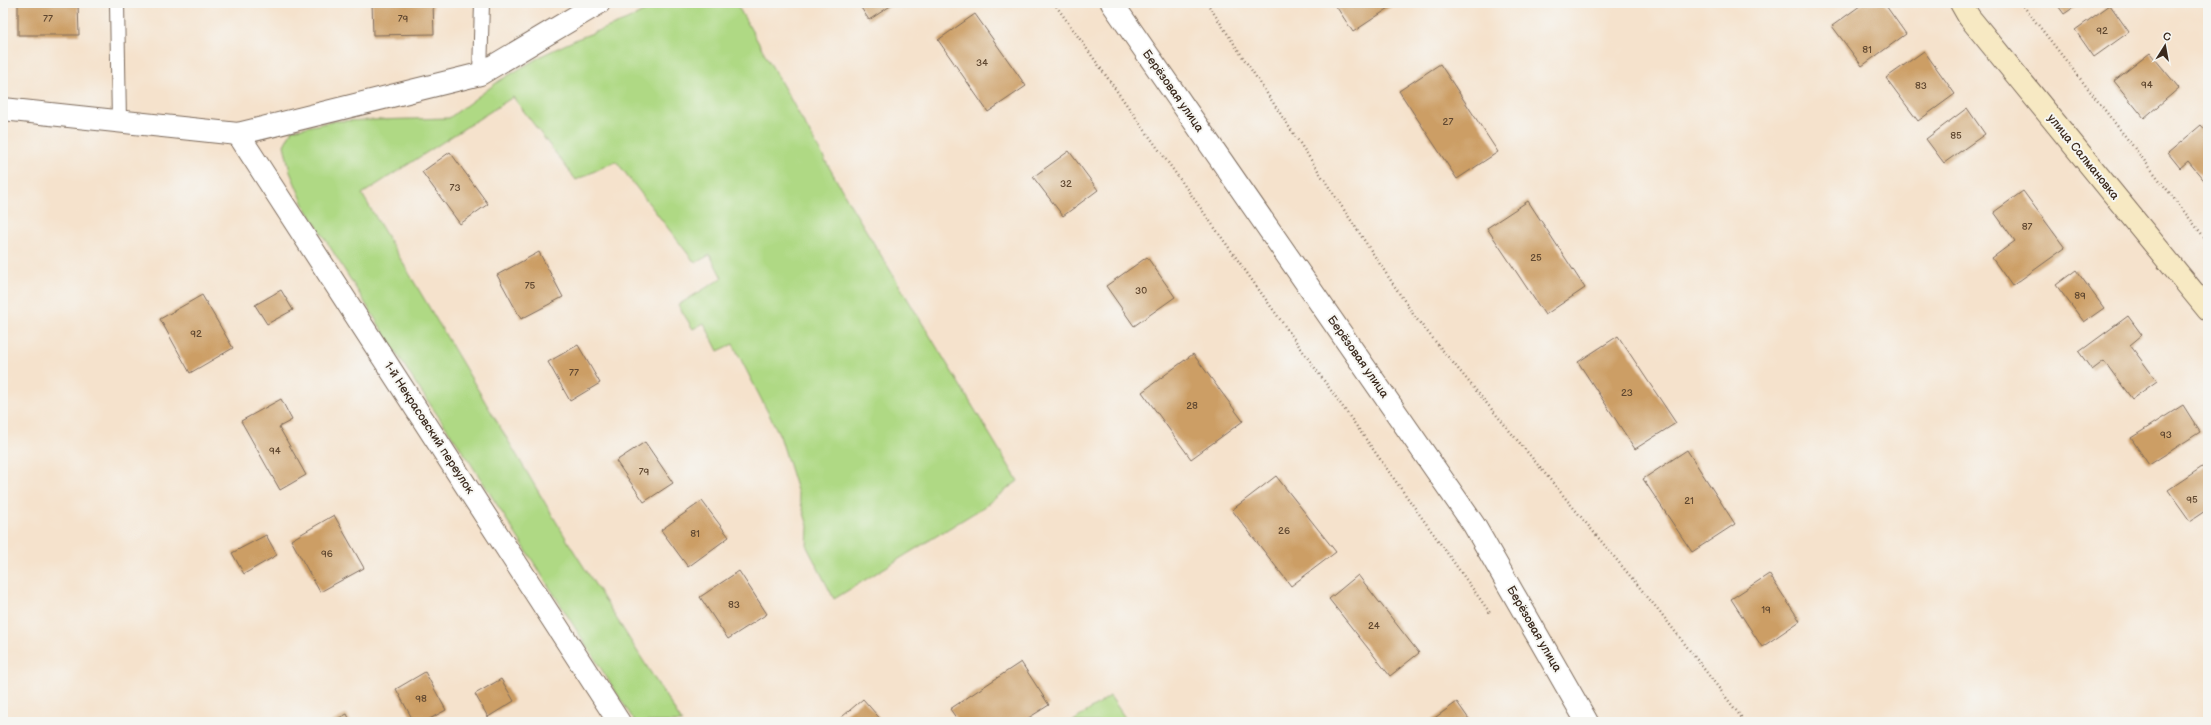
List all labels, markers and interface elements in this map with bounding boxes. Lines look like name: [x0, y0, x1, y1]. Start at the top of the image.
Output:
house number: 77: [43, 13, 53, 25]
house number: 79: [398, 13, 409, 25]
house number: 92: [2096, 25, 2108, 37]
north arrow: [2145, 26, 2185, 66]
text: С: [2162, 30, 2172, 44]
house number: 81: [1862, 44, 1872, 56]
street label: Берёзовая улица: [1139, 47, 1207, 135]
house number: 34: [976, 57, 988, 69]
house number: 94: [2141, 79, 2153, 91]
house number: 83: [1915, 80, 1927, 92]
street label: улица Салмановка: [2044, 111, 2122, 203]
house number: 27: [1443, 116, 1453, 128]
house number: 85: [1950, 130, 1962, 142]
house number: 32: [1060, 178, 1072, 190]
house number: 73: [449, 182, 461, 194]
house number: 87: [2022, 221, 2032, 233]
house number: 25: [1530, 252, 1542, 264]
house number: 75: [525, 280, 536, 292]
house number: 30: [1135, 285, 1147, 297]
house number: 89: [2074, 290, 2086, 302]
street label: Берёзовая улица: [1324, 313, 1392, 401]
house number: 92: [190, 328, 202, 340]
street label: 1-й Некрасовский переулок: [381, 359, 478, 497]
house number: 77: [569, 367, 579, 379]
house number: 23: [1621, 387, 1633, 399]
house number: 28: [1186, 400, 1198, 412]
house number: 93: [2160, 429, 2172, 441]
house number: 94: [269, 445, 281, 457]
house number: 79: [639, 466, 650, 478]
house number: 95: [2186, 494, 2198, 506]
house number: 21: [1684, 495, 1694, 507]
house number: 26: [1278, 525, 1290, 537]
house number: 81: [690, 528, 700, 540]
house number: 96: [321, 548, 333, 560]
street label: Берёзовая улица: [1503, 583, 1565, 675]
house number: 83: [728, 599, 740, 611]
house number: 19: [1761, 604, 1771, 616]
house number: 24: [1368, 620, 1380, 632]
house number: 98: [415, 693, 427, 705]

